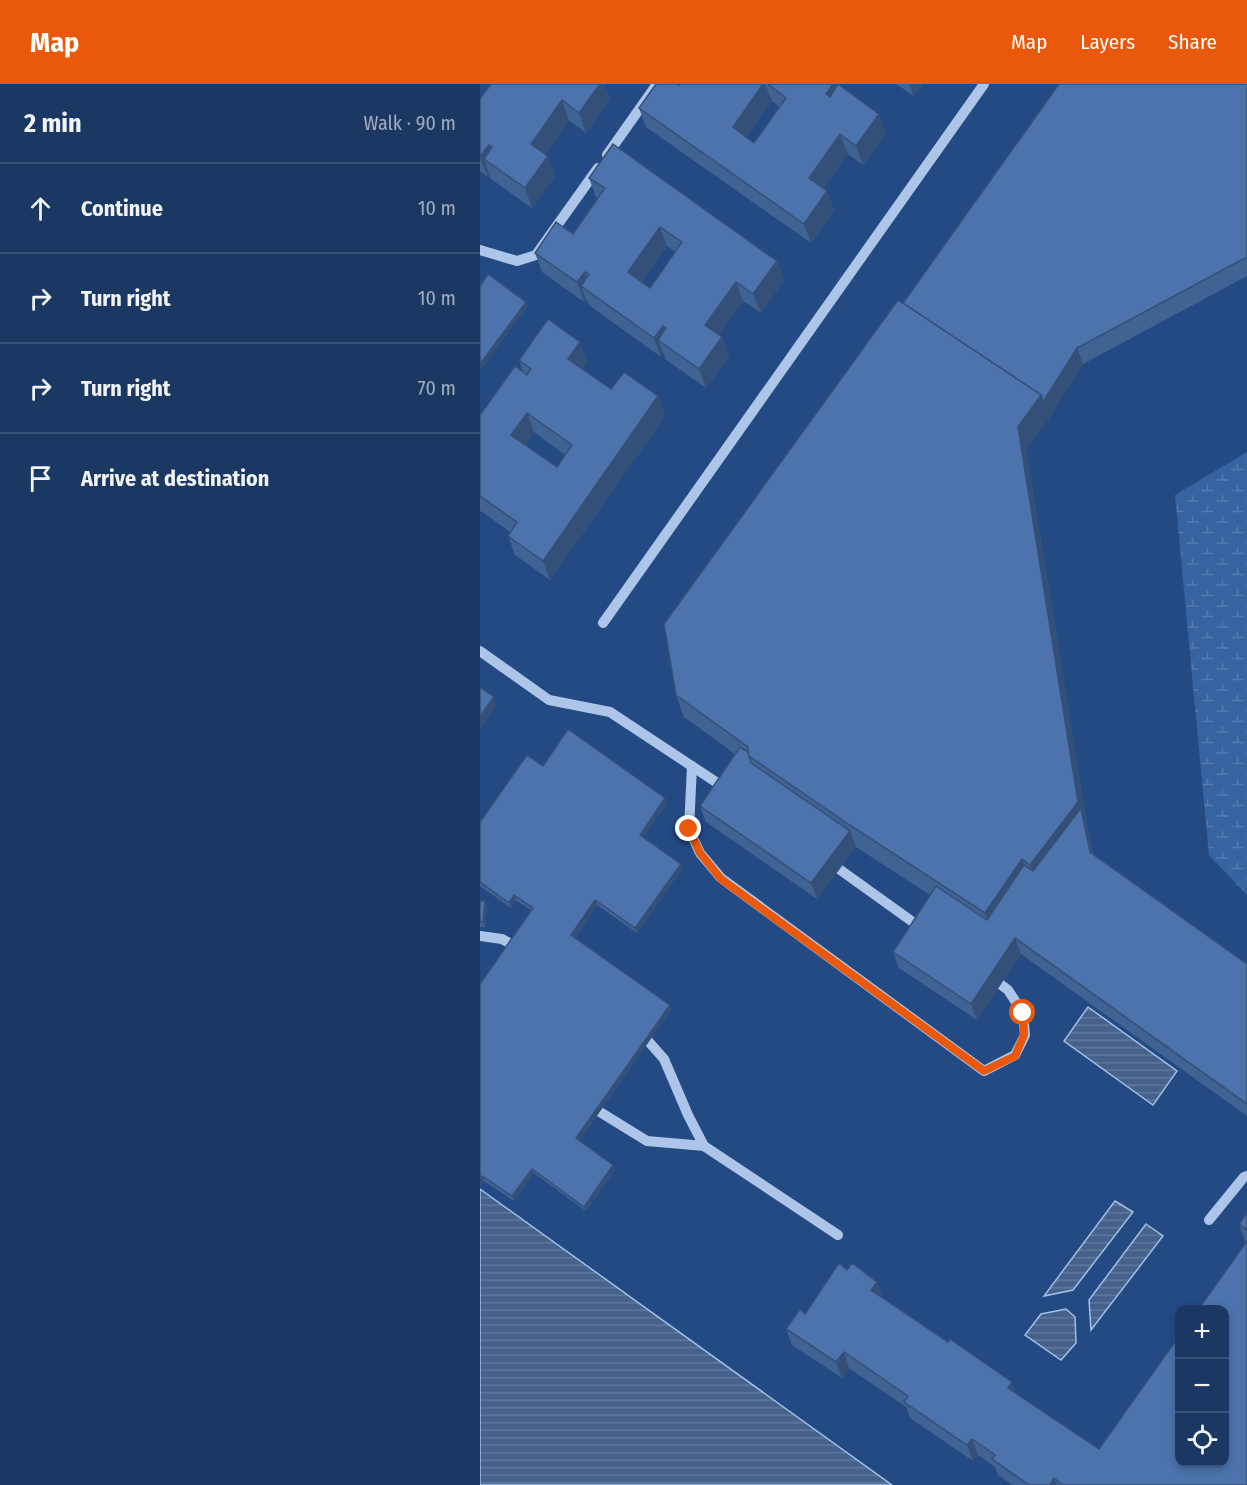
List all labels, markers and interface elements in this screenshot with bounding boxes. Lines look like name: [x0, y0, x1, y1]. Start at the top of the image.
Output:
text: Map: [30, 26, 79, 59]
text: Map: [1011, 29, 1047, 55]
text: Layers: [1080, 29, 1135, 55]
text: Share: [1168, 29, 1217, 55]
text: 2 min: [24, 108, 82, 139]
text: Walk · 90 m: [364, 111, 456, 135]
icon: ahead: [24, 192, 57, 225]
text: Continue: [81, 195, 163, 222]
text: 10 m: [418, 196, 456, 220]
icon: right: [24, 282, 57, 315]
text: Turn right: [81, 285, 170, 312]
text: 10 m: [418, 286, 456, 310]
icon: right: [24, 372, 57, 405]
text: Turn right: [81, 375, 170, 402]
text: 70 m: [418, 376, 456, 400]
icon: arrive: [24, 462, 57, 495]
text: Arrive at destination: [81, 465, 269, 492]
route end: [675, 815, 701, 841]
route start: [1009, 999, 1035, 1025]
map controls: [1175, 1305, 1229, 1467]
button: +: [1175, 1305, 1229, 1359]
button: −: [1175, 1359, 1229, 1413]
button: locate: [1175, 1413, 1229, 1467]

